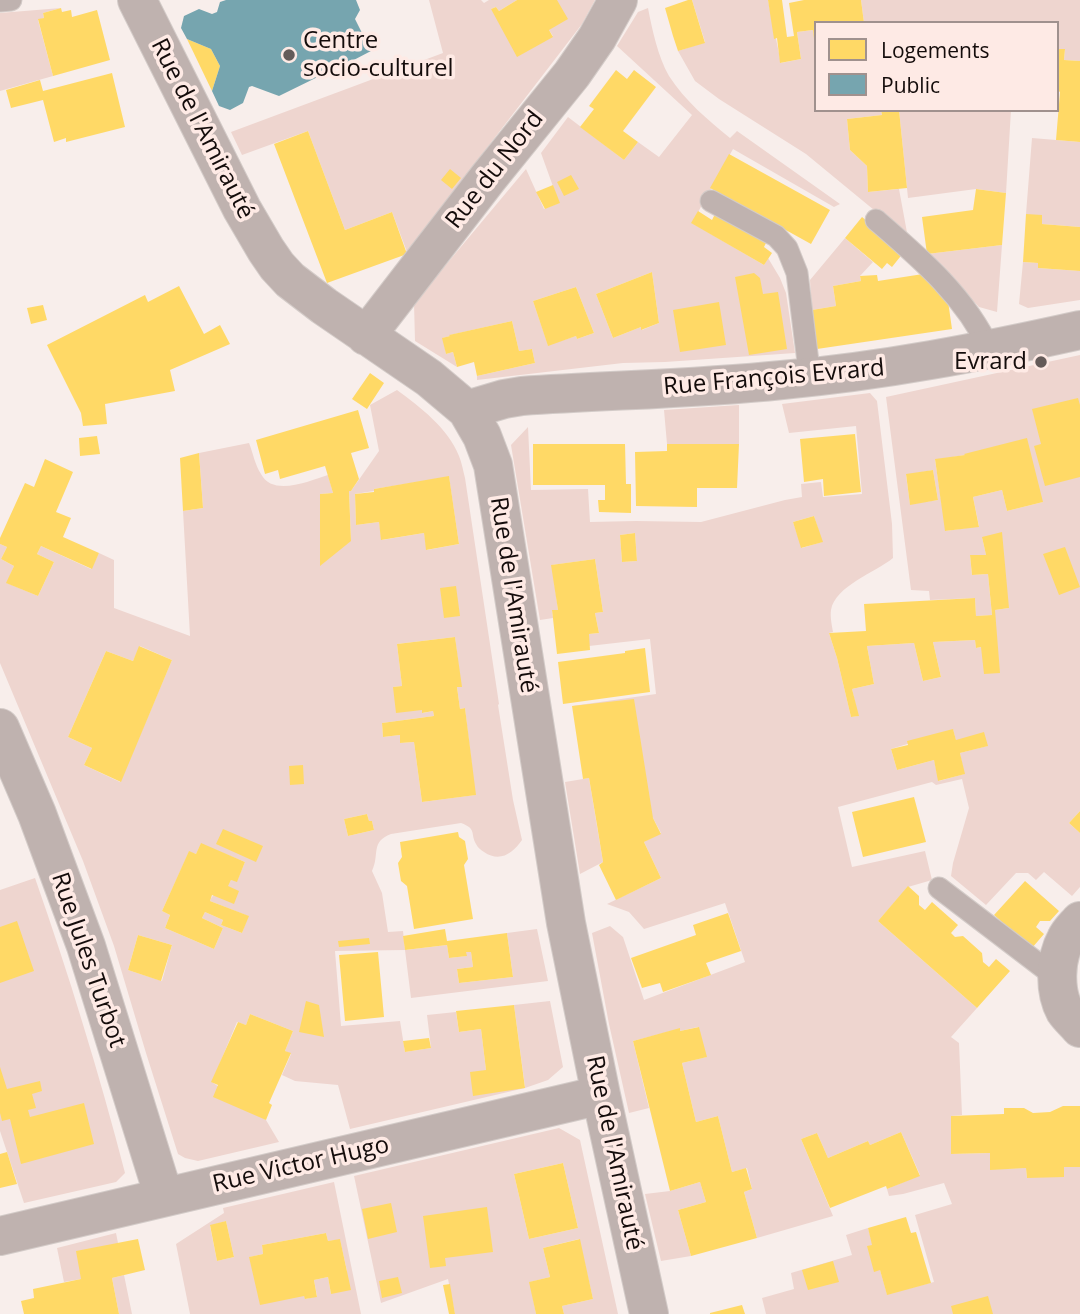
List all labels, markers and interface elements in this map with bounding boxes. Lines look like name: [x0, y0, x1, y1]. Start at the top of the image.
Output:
legend: [814, 21, 1059, 112]
place label: Centre socio-culturel: [303, 27, 453, 83]
street label: Rue de l'Amirauté: [144, 34, 260, 224]
text: Logements: [881, 36, 989, 64]
marker: Centre socio-culturel: [281, 47, 297, 63]
text: Public: [881, 71, 940, 99]
street label: Rue du Nord: [440, 105, 550, 235]
place label: Evrard: [954, 348, 1027, 376]
street label: Rue François Evrard: [662, 354, 886, 402]
marker: Evrard: [1033, 354, 1049, 370]
street label: Rue de l'Amirauté: [483, 495, 543, 695]
street label: Rue Jules Turbot: [45, 869, 131, 1051]
street label: Rue de l'Amirauté: [579, 1053, 649, 1253]
street label: Rue Victor Hugo: [210, 1131, 392, 1199]

